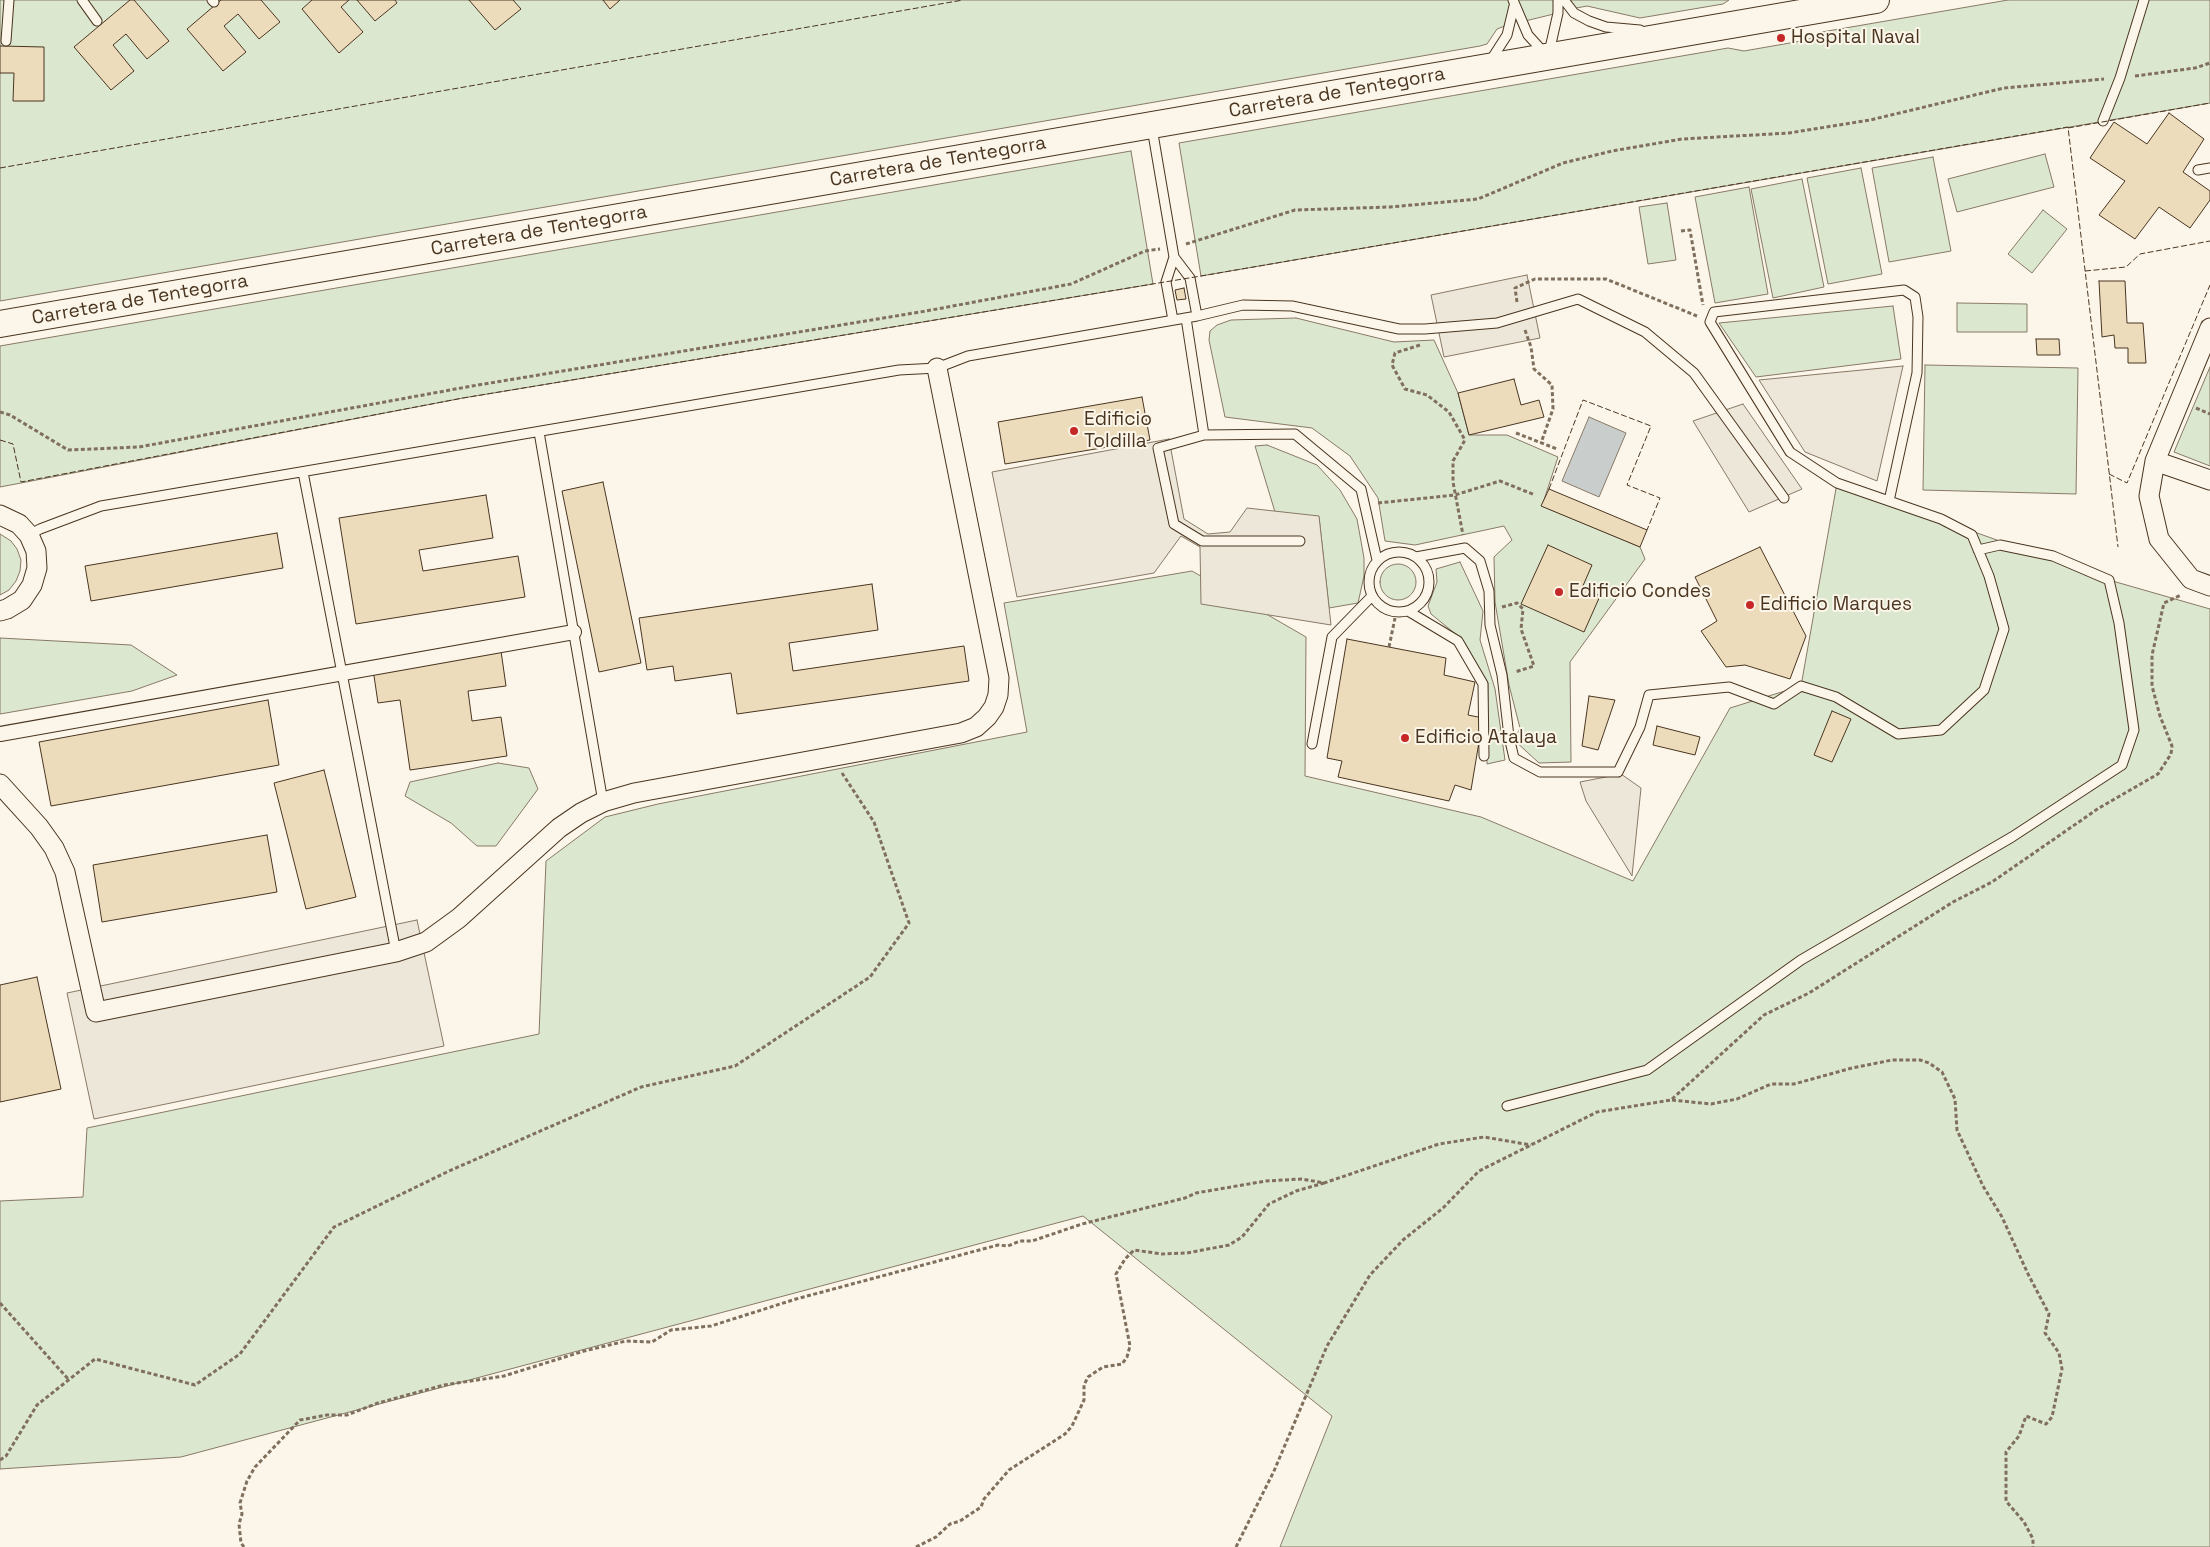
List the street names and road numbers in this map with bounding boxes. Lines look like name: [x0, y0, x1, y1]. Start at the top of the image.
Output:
street label: Carretera de Tentegorra: [1227, 63, 1447, 123]
street label: Carretera de Tentegorra: [828, 132, 1048, 192]
street label: Carretera de Tentegorra: [429, 201, 649, 261]
street label: Carretera de Tentegorra: [30, 270, 250, 330]

